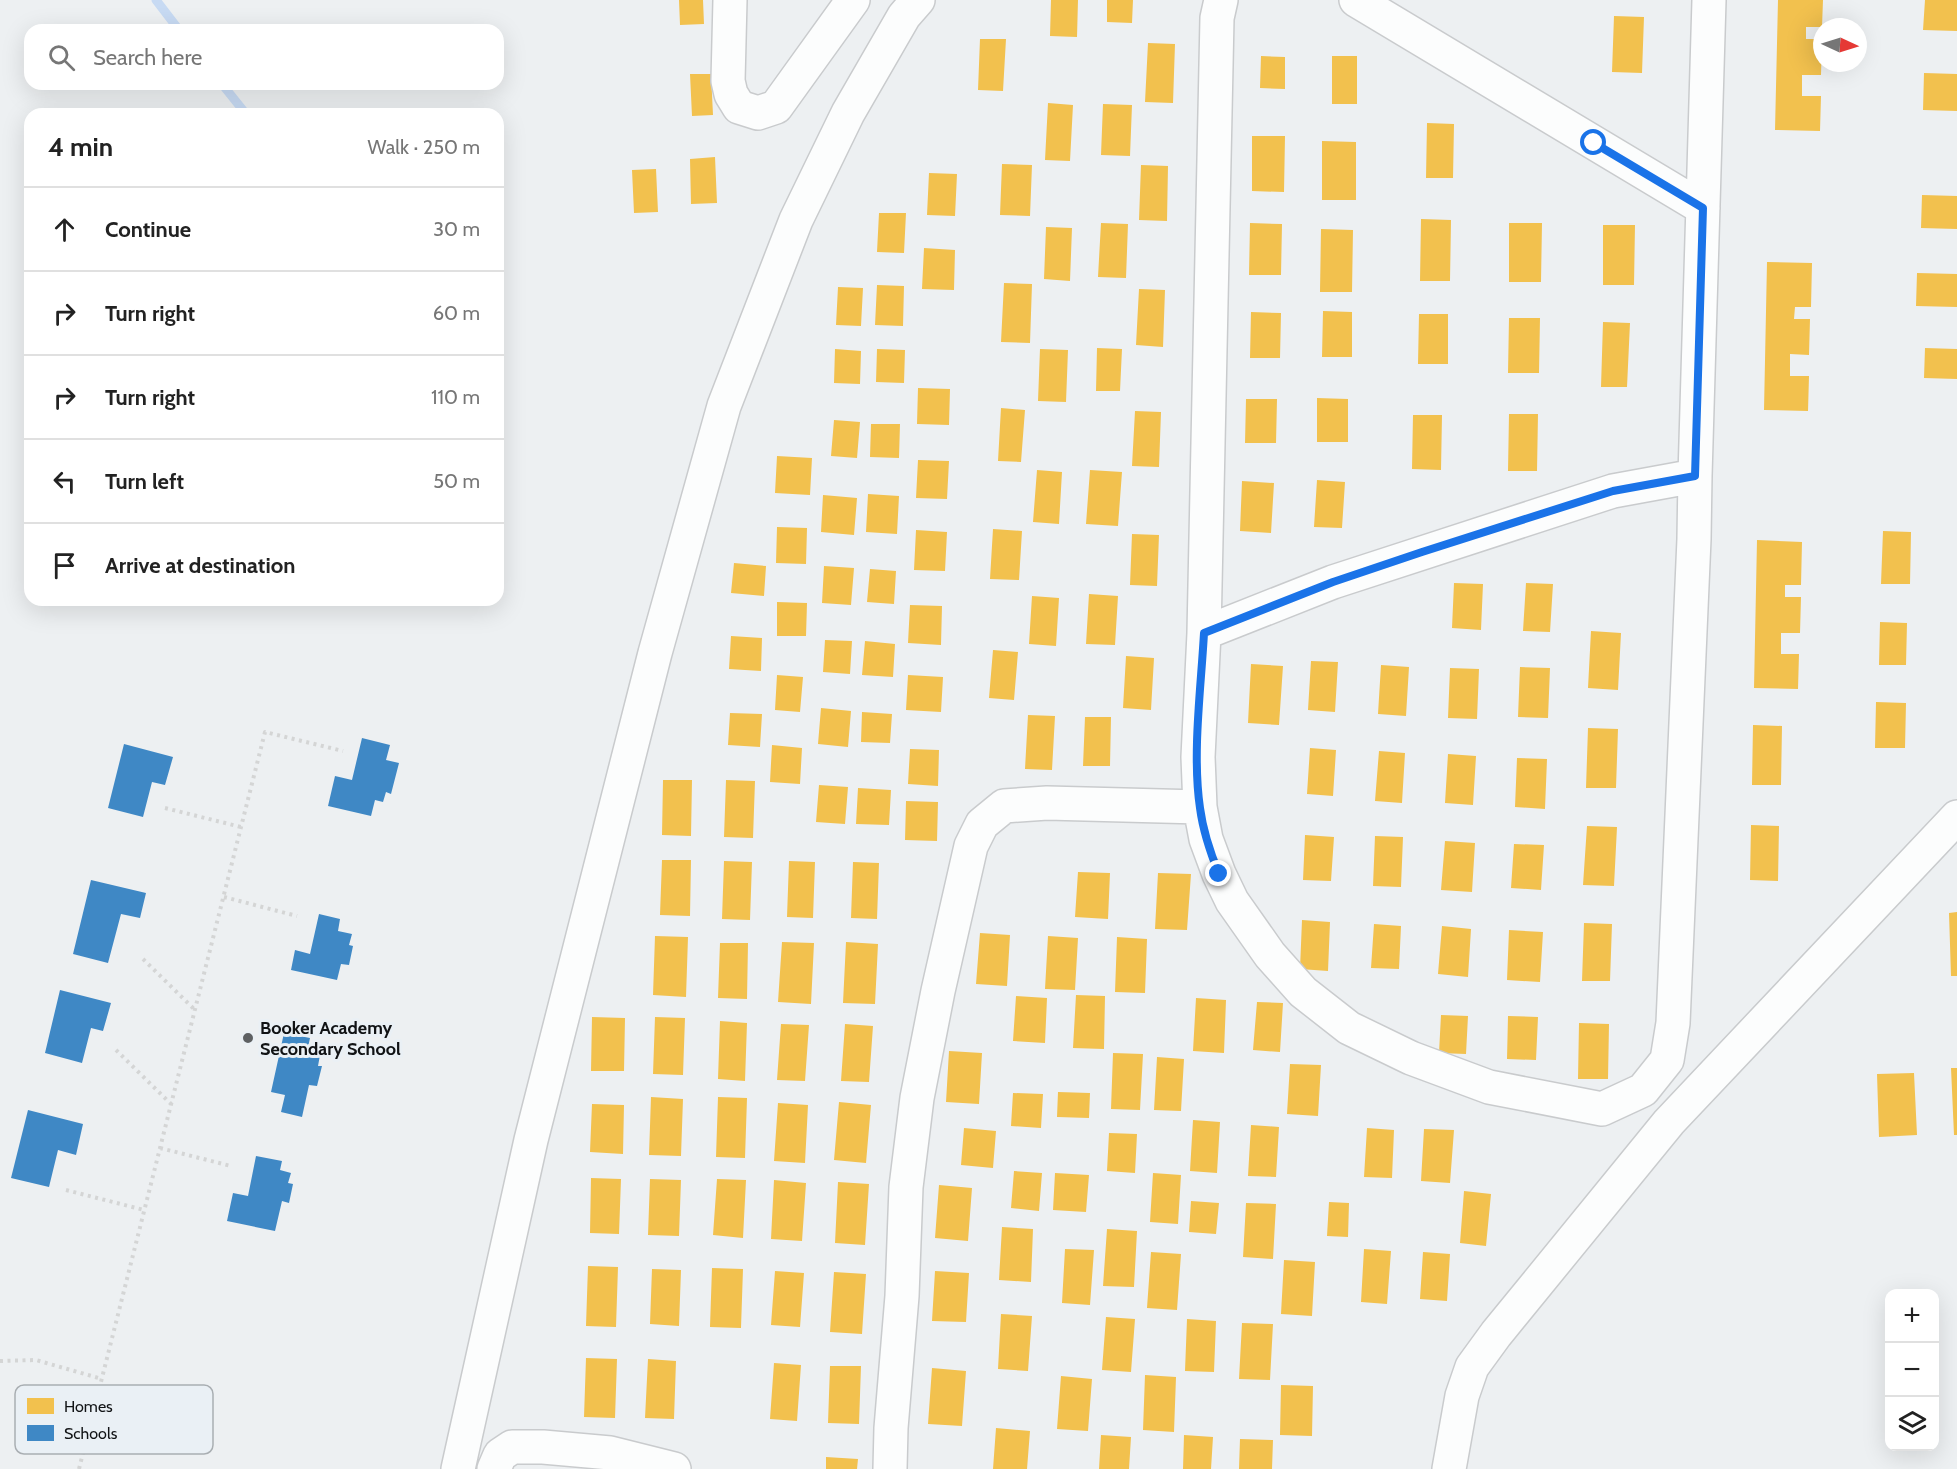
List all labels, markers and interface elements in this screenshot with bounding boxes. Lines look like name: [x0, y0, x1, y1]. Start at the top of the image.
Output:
north arrow: [1813, 18, 1867, 72]
search box: [24, 24, 504, 90]
icon: search: [45, 41, 78, 74]
text: Search here: [93, 44, 202, 71]
route start: [1580, 129, 1606, 155]
text: 4 min: [48, 131, 113, 163]
text: Walk · 250 m: [368, 135, 480, 159]
icon: ahead: [48, 213, 81, 246]
text: Continue: [105, 216, 191, 243]
text: 30 m: [433, 217, 480, 241]
icon: right: [48, 297, 81, 330]
text: Turn right: [105, 300, 195, 327]
text: 60 m: [433, 301, 480, 325]
icon: right: [48, 381, 81, 414]
text: Turn right: [105, 384, 195, 411]
text: 110 m: [431, 385, 480, 409]
icon: left: [48, 465, 81, 498]
text: Turn left: [105, 468, 184, 495]
text: 50 m: [433, 469, 480, 493]
icon: arrive: [48, 549, 81, 582]
text: Arrive at destination: [105, 552, 295, 579]
route end: [1205, 860, 1231, 886]
place label: Booker Academy Secondary School: [260, 1017, 401, 1060]
marker: Booker Academy Secondary School: [241, 1031, 255, 1045]
map controls: [1885, 1289, 1939, 1451]
button: +: [1885, 1289, 1939, 1343]
button: −: [1885, 1343, 1939, 1397]
legend: [15, 1385, 213, 1454]
text: Homes: [64, 1397, 113, 1416]
button: layers: [1885, 1397, 1939, 1451]
text: Schools: [64, 1424, 118, 1443]

